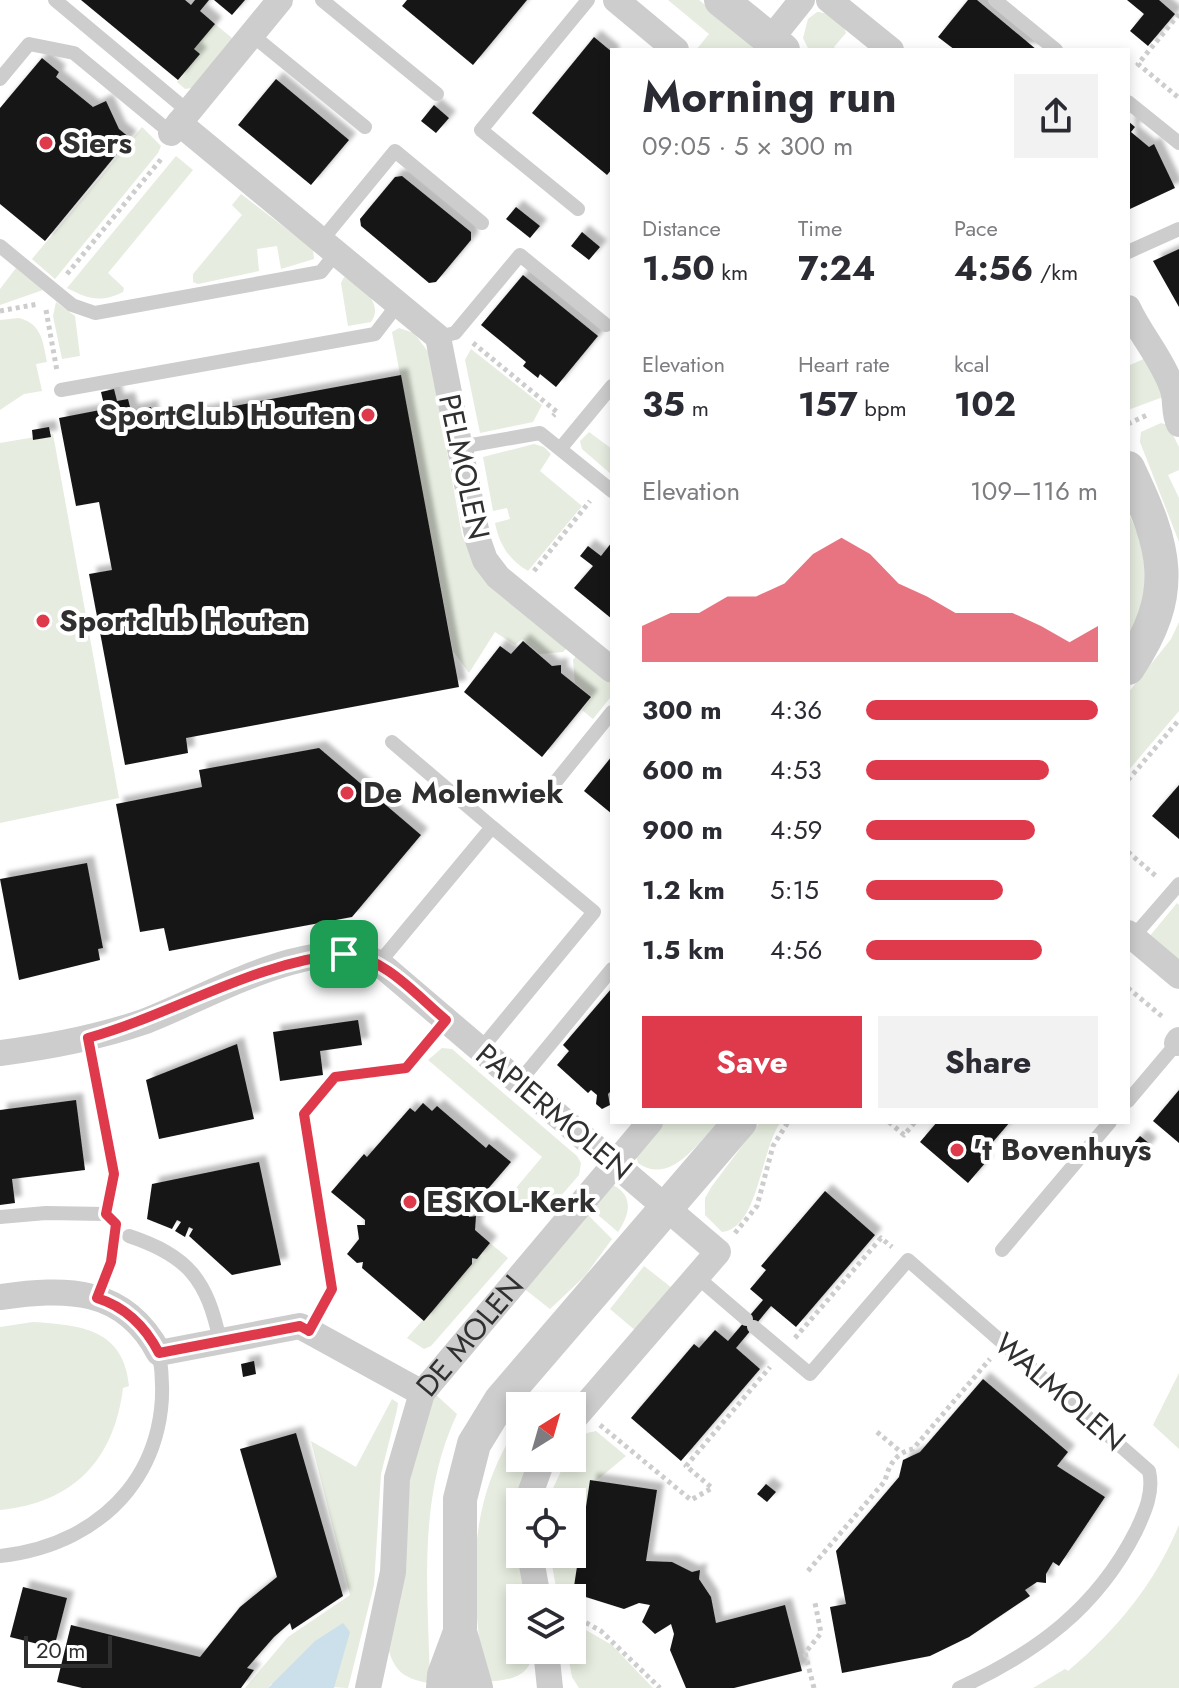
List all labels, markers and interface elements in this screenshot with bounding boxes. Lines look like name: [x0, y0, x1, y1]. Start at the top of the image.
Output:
text: Morning run: [642, 65, 897, 129]
button: share: [1014, 74, 1098, 158]
place label: Siers: [62, 121, 132, 164]
text: 09:05 · 5 × 300 m: [642, 127, 853, 165]
marker: Siers: [37, 134, 55, 152]
text: Distance: [642, 212, 721, 244]
text: Time: [798, 212, 842, 244]
text: Pace: [954, 212, 998, 244]
text: 1.50: [642, 244, 715, 293]
text: 7:24: [798, 244, 876, 293]
text: 4:56: [954, 244, 1033, 293]
text: km: [715, 256, 748, 288]
text: /km: [1033, 256, 1078, 288]
text: Elevation: [642, 348, 725, 380]
text: Heart rate: [798, 348, 890, 380]
text: kcal: [954, 348, 990, 380]
text: 35: [642, 380, 685, 429]
text: 157: [798, 380, 858, 429]
text: 102: [954, 380, 1016, 429]
street label: PELMOLEN: [428, 390, 501, 544]
text: m: [685, 392, 709, 424]
text: bpm: [858, 392, 907, 424]
place label: SportClub Houten: [99, 393, 352, 436]
marker: SportClub Houten: [359, 406, 377, 424]
text: Elevation: [642, 472, 740, 510]
text: 109–116 m: [970, 472, 1098, 510]
place label: Sportclub Houten: [59, 599, 306, 642]
marker: Sportclub Houten: [34, 612, 52, 630]
text: 300 m: [642, 691, 722, 729]
text: 4:36: [770, 691, 822, 729]
text: 600 m: [642, 751, 723, 789]
text: 4:53: [770, 751, 822, 789]
place label: De Molenwiek: [363, 771, 564, 814]
marker: De Molenwiek: [338, 784, 356, 802]
text: 900 m: [642, 811, 723, 849]
text: 4:59: [770, 811, 823, 849]
text: 1.2 km: [642, 871, 725, 909]
text: 5:15: [770, 871, 819, 909]
pin: [310, 920, 378, 988]
text: 1.5 km: [642, 931, 725, 969]
text: 4:56: [770, 931, 823, 969]
icon: arrive: [322, 932, 366, 976]
button: Save: [642, 1016, 862, 1108]
button: Share: [878, 1016, 1098, 1108]
street label: PAPIERMOLEN: [467, 1033, 642, 1190]
place label: 't Bovenhuys: [973, 1128, 1151, 1171]
marker: 't Bovenhuys: [948, 1141, 966, 1159]
place label: ESKOL-Kerk: [426, 1180, 597, 1223]
marker: ESKOL-Kerk: [401, 1193, 419, 1211]
street label: DE MOLEN: [406, 1265, 534, 1406]
street label: WALMOLEN: [985, 1323, 1135, 1461]
north arrow: [506, 1392, 586, 1472]
map controls: [506, 1392, 586, 1664]
button: locate: [506, 1488, 586, 1568]
button: layers: [506, 1584, 586, 1664]
scale bar: [24, 1632, 112, 1668]
text: 20 m: [36, 1634, 85, 1666]

